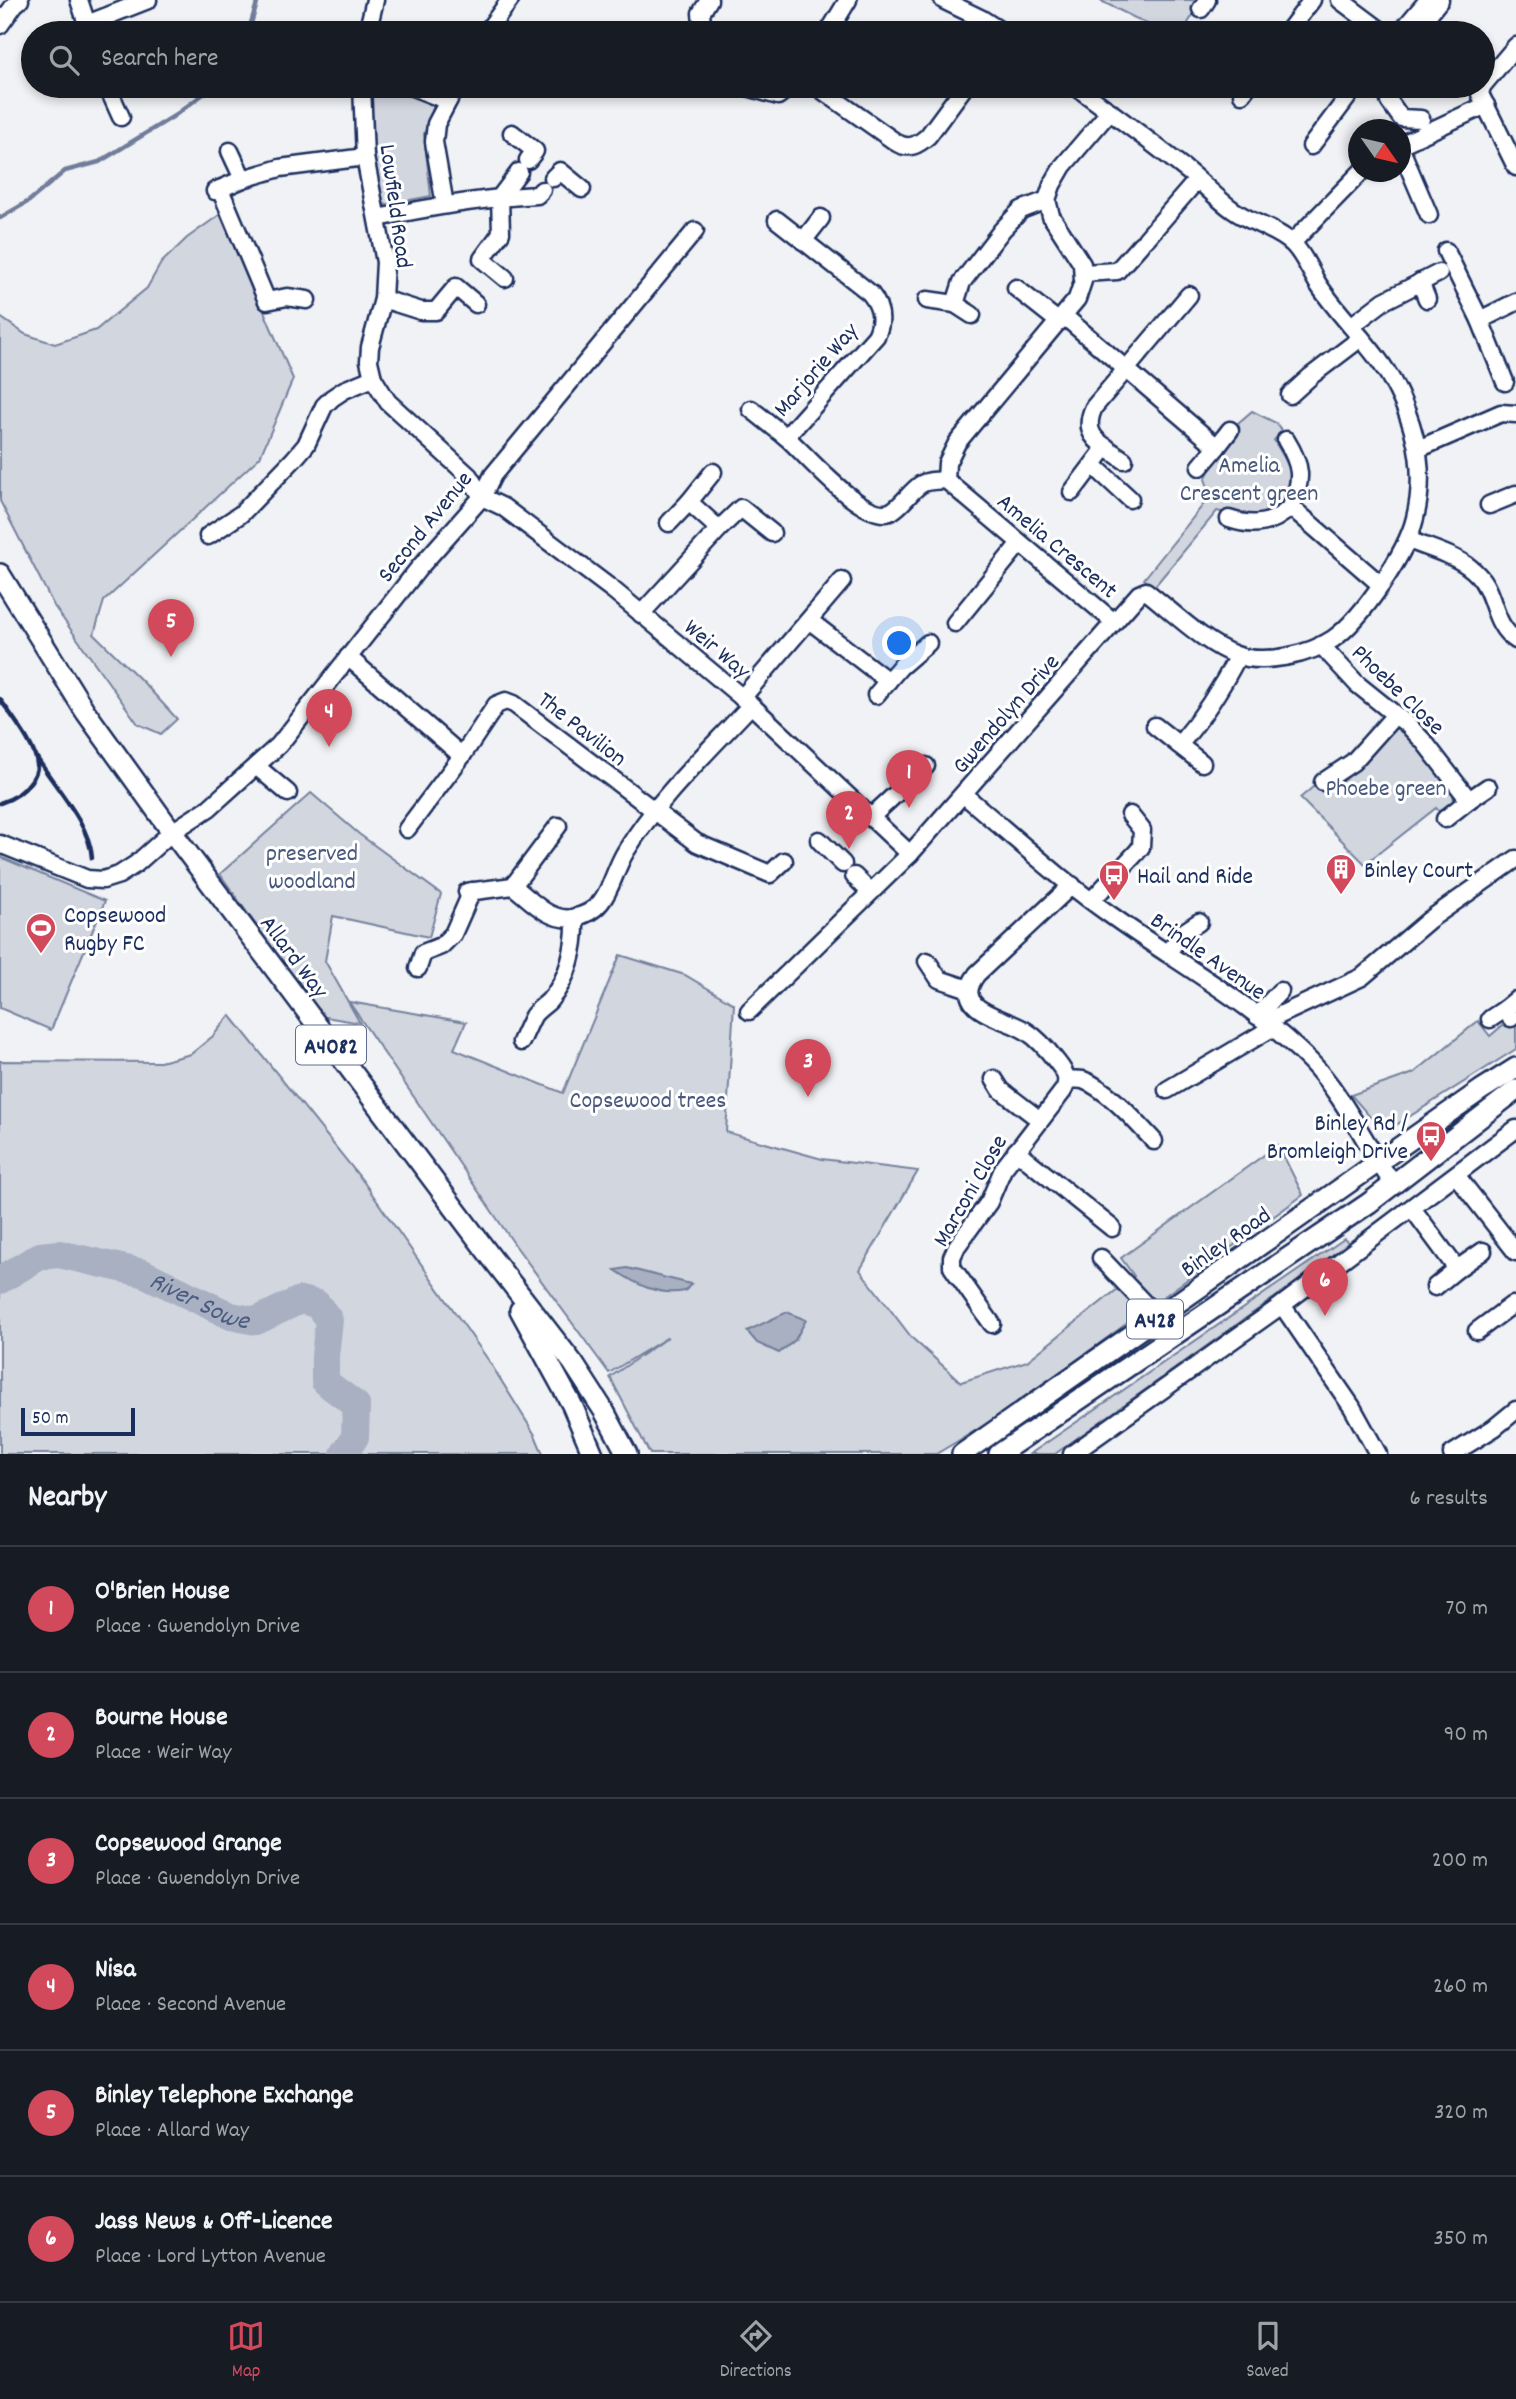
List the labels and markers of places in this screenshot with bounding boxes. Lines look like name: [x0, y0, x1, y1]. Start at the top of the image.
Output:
pin: 5: [148, 599, 194, 657]
pin: 4: [306, 689, 352, 747]
pin: 1: [886, 750, 932, 808]
pin: 2: [826, 791, 872, 849]
building icon: Binley Court: [1324, 852, 1358, 896]
place label: Binley Court: [1364, 855, 1473, 889]
bus stop icon: Hail and Ride: [1097, 858, 1131, 902]
place label: Hail and Ride: [1137, 861, 1253, 895]
place label: Copsewood Rugby FC: [64, 900, 166, 962]
sports icon: Copsewood Rugby FC: [24, 911, 58, 955]
pin: 3: [785, 1039, 831, 1097]
place label: Binley Rd / Bromleigh Drive: [1267, 1108, 1408, 1170]
bus stop icon: Binley Rd / Bromleigh Drive: [1414, 1119, 1448, 1163]
pin: 6: [1302, 1258, 1348, 1316]

